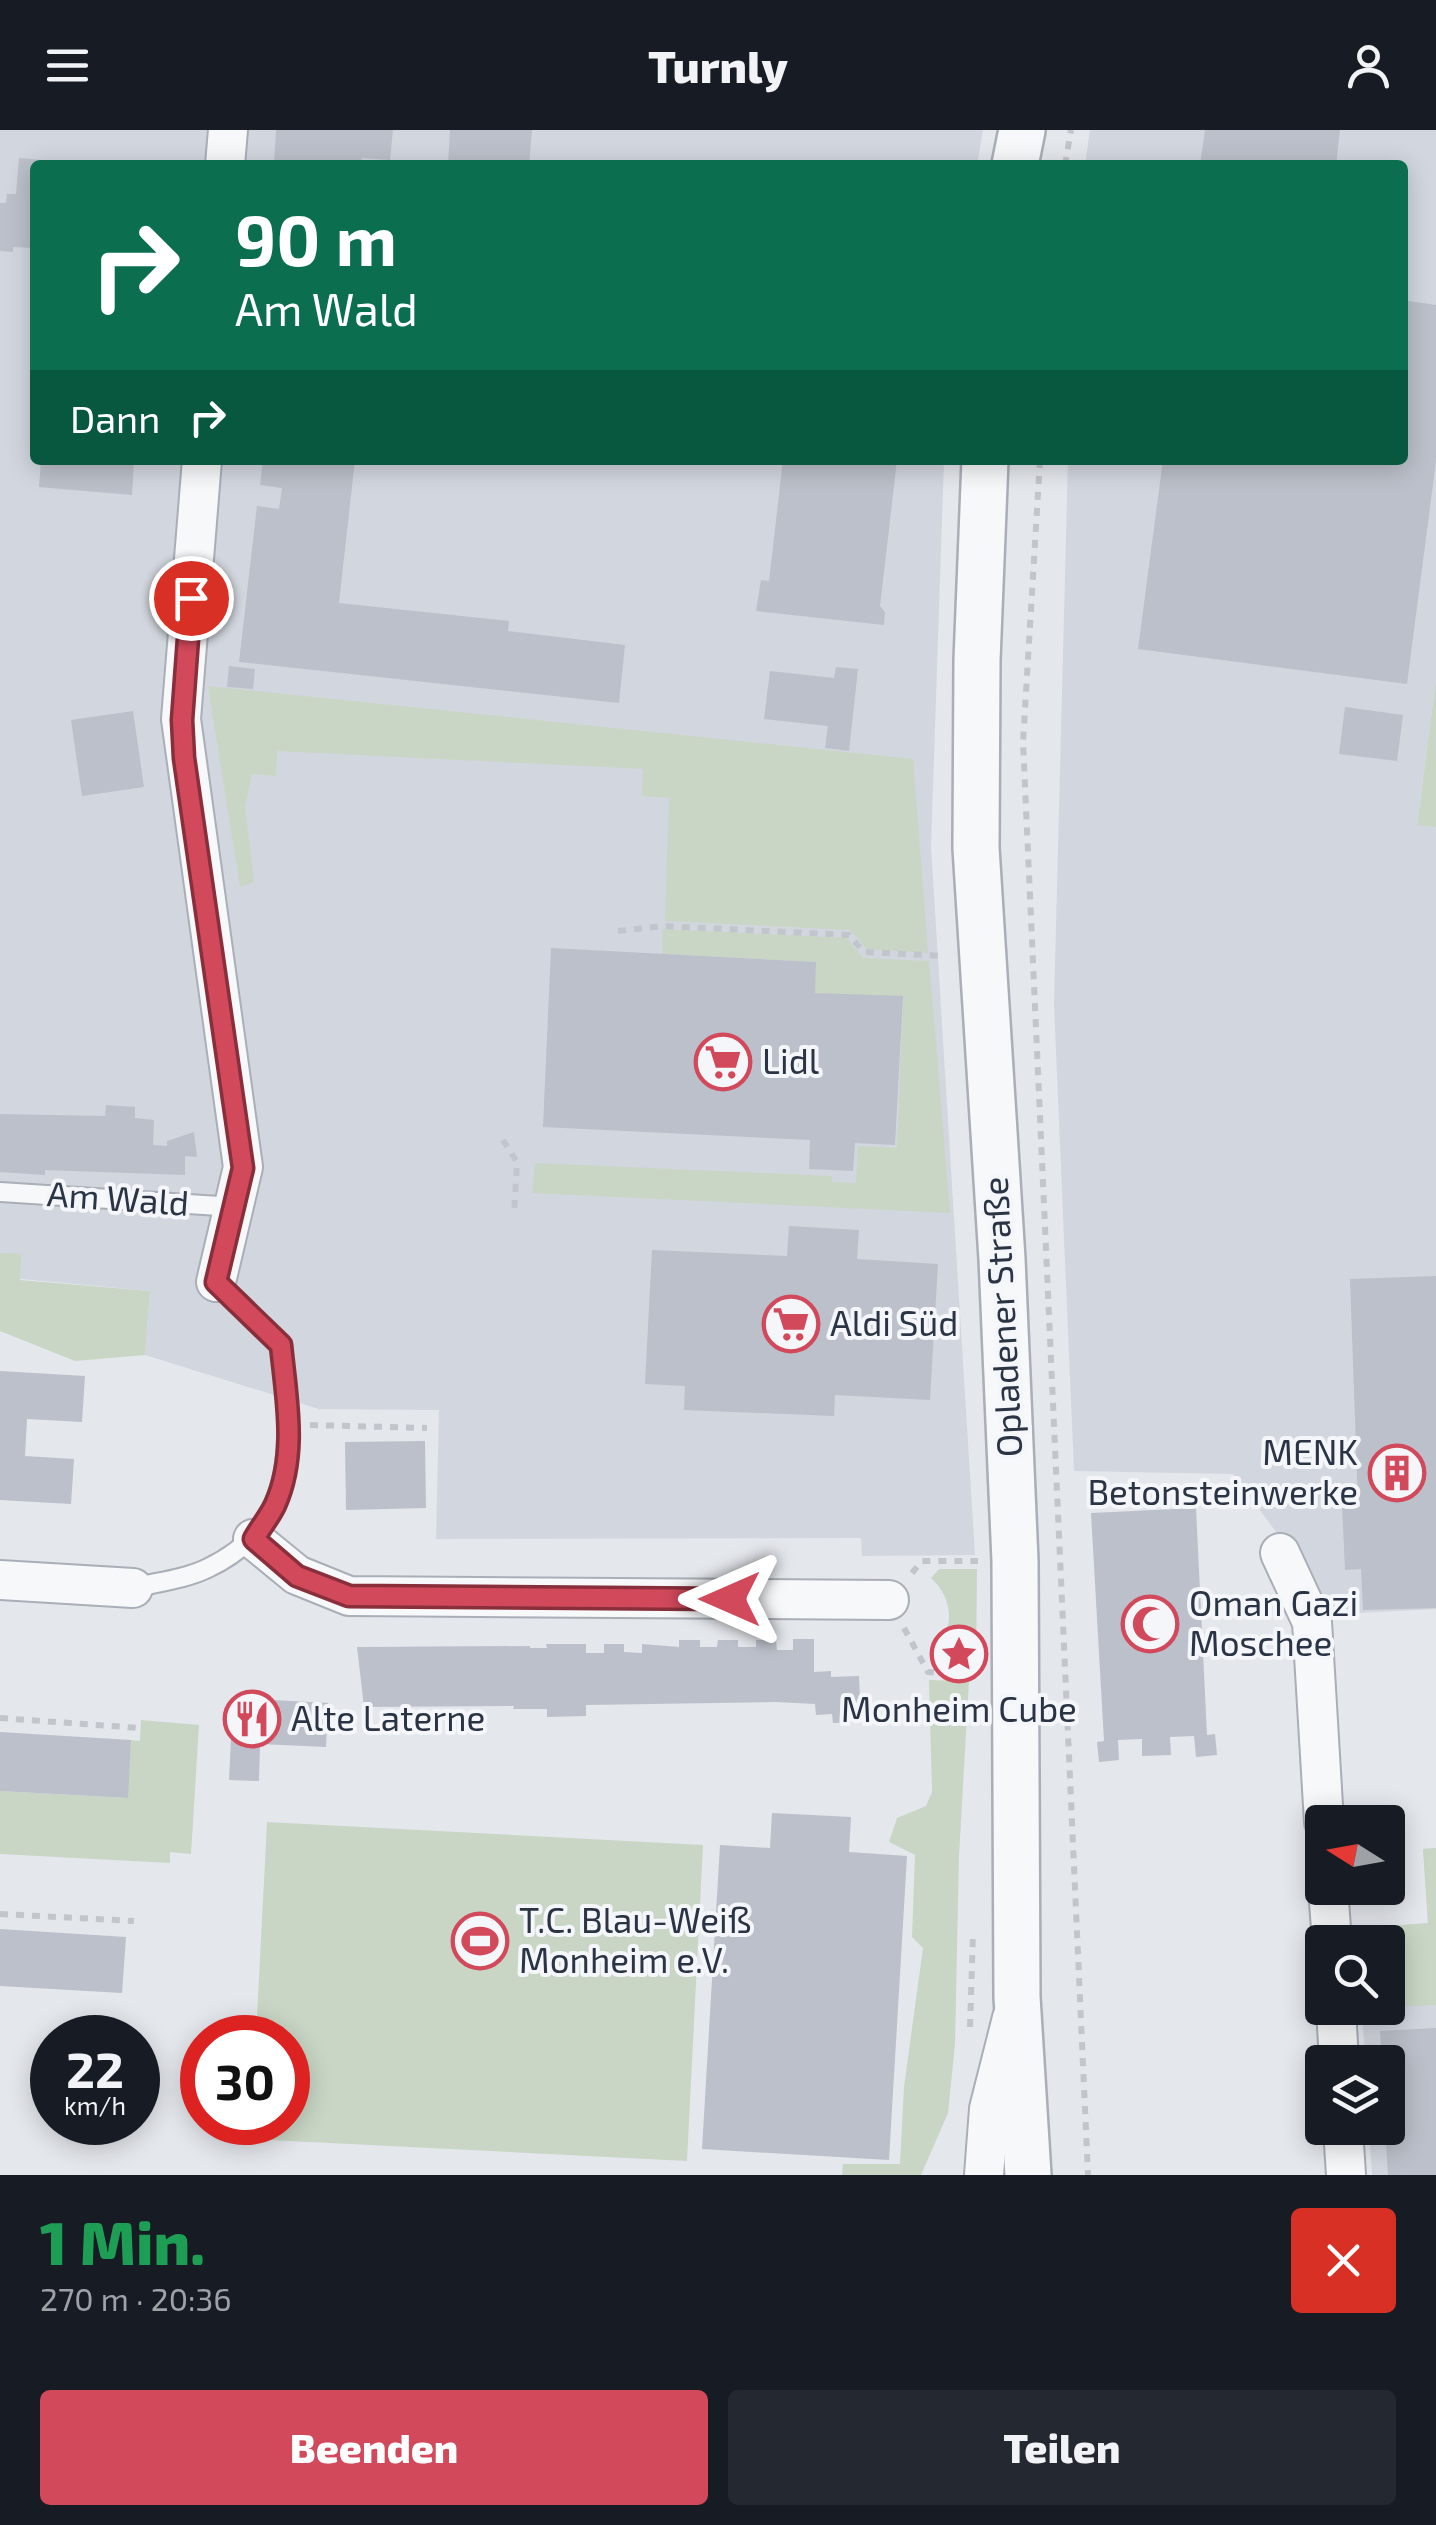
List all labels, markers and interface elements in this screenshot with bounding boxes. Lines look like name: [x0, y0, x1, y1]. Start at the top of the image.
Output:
icon: menu: [40, 38, 95, 93]
text: Turnly: [648, 38, 788, 92]
icon: person: [1341, 38, 1396, 93]
text: 90 m: [235, 196, 397, 280]
icon: right: [70, 200, 200, 330]
text: Am Wald: [235, 281, 418, 335]
icon: right: [180, 390, 235, 445]
text: Dann: [70, 395, 160, 441]
pin: [149, 556, 234, 641]
icon: arrive: [164, 571, 219, 626]
supermarket icon: Lidl: [693, 1032, 753, 1092]
place label: Lidl: [762, 1039, 820, 1081]
street label: Am Wald: [46, 1171, 191, 1223]
street label: Opladener Straße: [973, 1176, 1029, 1458]
supermarket icon: Aldi Süd: [761, 1294, 821, 1354]
place label: Aldi Süd: [830, 1301, 958, 1343]
place label: MENK Betonsteinwerke: [1087, 1430, 1358, 1512]
building icon: MENK Betonsteinwerke: [1367, 1443, 1427, 1503]
position arrow: [678, 1547, 782, 1651]
place label: Oman Gazi Moschee: [1189, 1581, 1358, 1663]
mosque icon: Oman Gazi Moschee: [1120, 1594, 1180, 1654]
place icon: Monheim Cube: [929, 1624, 989, 1684]
place label: Monheim Cube: [841, 1687, 1077, 1729]
restaurant icon: Alte Laterne: [222, 1689, 282, 1749]
place label: Alte Laterne: [291, 1696, 485, 1738]
north arrow: [1305, 1805, 1405, 1905]
map controls: [1305, 1805, 1405, 2145]
place label: T.C. Blau-Weiß Monheim e.V.: [519, 1898, 751, 1980]
sports icon: T.C. Blau-Weiß Monheim e.V.: [450, 1911, 510, 1971]
button: search: [1305, 1925, 1405, 2025]
speed limit sign: 30: [180, 2015, 310, 2145]
text: 22: [66, 2038, 124, 2098]
button: layers: [1305, 2045, 1405, 2145]
text: km/h: [64, 2090, 126, 2120]
text: 1 Min.: [40, 2205, 205, 2277]
button: close: [1291, 2208, 1396, 2313]
text: 270 m · 20:36: [40, 2279, 232, 2317]
button: Beenden: [40, 2390, 708, 2505]
button: Teilen: [728, 2390, 1396, 2505]

